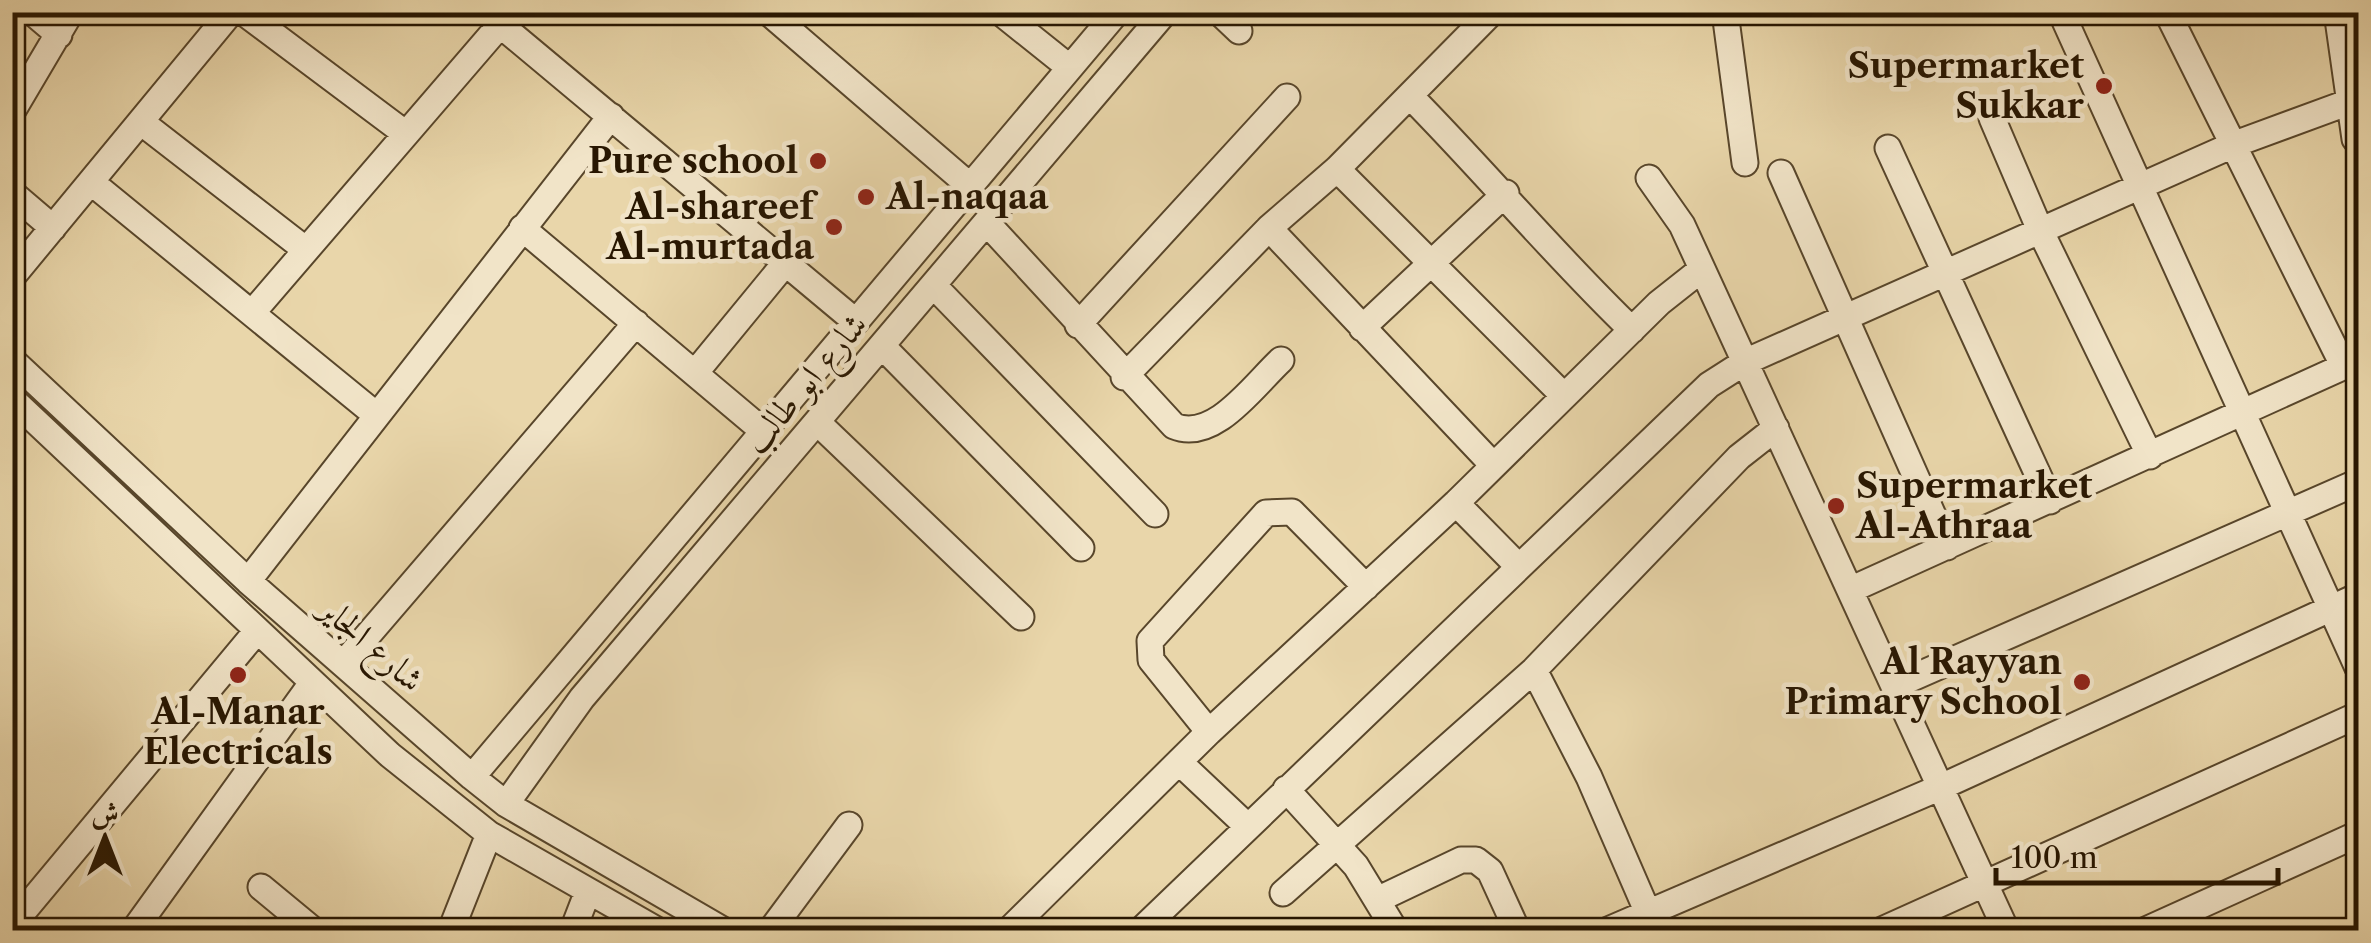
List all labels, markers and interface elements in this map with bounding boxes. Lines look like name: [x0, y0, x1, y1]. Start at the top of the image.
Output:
place label: Supermarket Sukkar: [1848, 44, 2084, 127]
marker: Supermarket Sukkar: [2093, 75, 2115, 97]
place label: Pure school: [588, 139, 798, 182]
marker: Pure school: [807, 150, 829, 172]
place label: Al-naqaa: [885, 175, 1049, 218]
place label: Al-shareef Al-murtada: [605, 185, 819, 268]
marker: Al-naqaa: [855, 186, 877, 208]
marker: Al-shareef Al-murtada: [823, 216, 845, 238]
street label: شارع ابو طالب: [733, 303, 882, 467]
place label: Supermarket Al-Athraa: [1855, 464, 2092, 547]
marker: Supermarket Al-Athraa: [1825, 495, 1847, 517]
street label: شارع الجاير: [304, 585, 433, 707]
place label: Al Rayyan Primary School: [1784, 640, 2062, 723]
marker: Al-Manar Electricals: [227, 664, 249, 686]
marker: Al Rayyan Primary School: [2071, 671, 2093, 693]
place label: Al-Manar Electricals: [143, 690, 333, 773]
north arrow: [55, 788, 155, 888]
text: ش: [91, 796, 119, 830]
scale bar: [1996, 823, 2278, 885]
text: 100 m: [2011, 839, 2098, 876]

